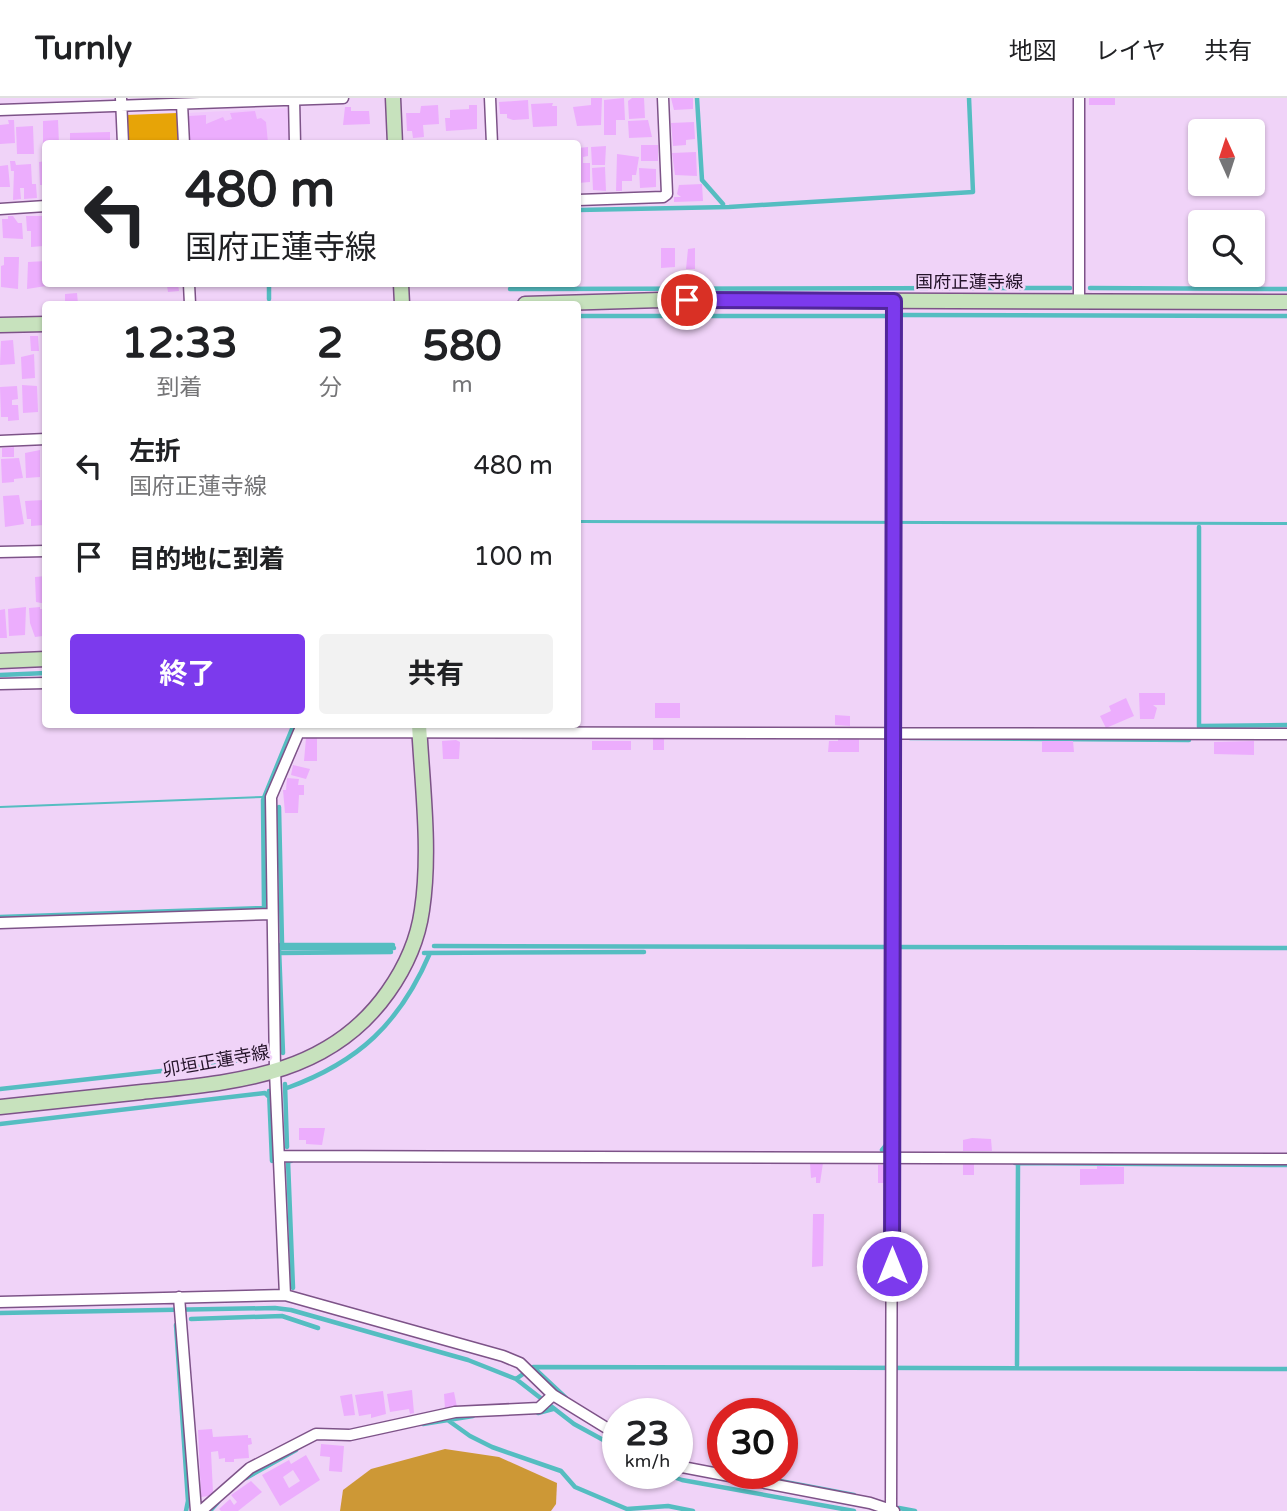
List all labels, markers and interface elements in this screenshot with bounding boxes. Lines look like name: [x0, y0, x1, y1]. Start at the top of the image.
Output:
text: Turnly: [35, 29, 132, 68]
text: 地図: [1009, 37, 1057, 66]
text: レイヤ: [1095, 37, 1166, 66]
text: 共有: [1204, 37, 1252, 66]
north arrow: [1188, 119, 1265, 196]
map controls: [1188, 119, 1265, 287]
text: 480 m: [185, 161, 335, 220]
icon: left: [70, 168, 161, 259]
button: search: [1188, 210, 1265, 287]
text: 国府正蓮寺線: [185, 229, 377, 267]
pin: [657, 270, 717, 330]
street label: 国府正蓮寺線: [915, 271, 1023, 293]
icon: arrive: [668, 281, 706, 319]
text: 12:33: [121, 318, 238, 369]
text: 2: [317, 318, 343, 369]
text: 580: [423, 321, 502, 372]
text: m: [452, 371, 473, 399]
text: 到着: [156, 374, 202, 402]
text: 分: [319, 374, 342, 402]
text: 左折: [129, 436, 181, 467]
icon: left: [70, 447, 108, 485]
text: 480 m: [473, 450, 553, 481]
text: 国府正蓮寺線: [129, 473, 267, 501]
icon: arrive: [70, 538, 108, 576]
text: 100 m: [473, 541, 553, 572]
text: 目的地に到着: [129, 544, 285, 575]
button: 終了: [70, 634, 305, 714]
button: 共有: [319, 634, 553, 714]
street label: 卯垣正蓮寺線: [161, 1041, 271, 1081]
position arrow: [855, 1229, 929, 1303]
speed limit sign: 30: [707, 1398, 798, 1489]
text: 23: [626, 1413, 669, 1455]
text: km/h: [625, 1450, 670, 1472]

